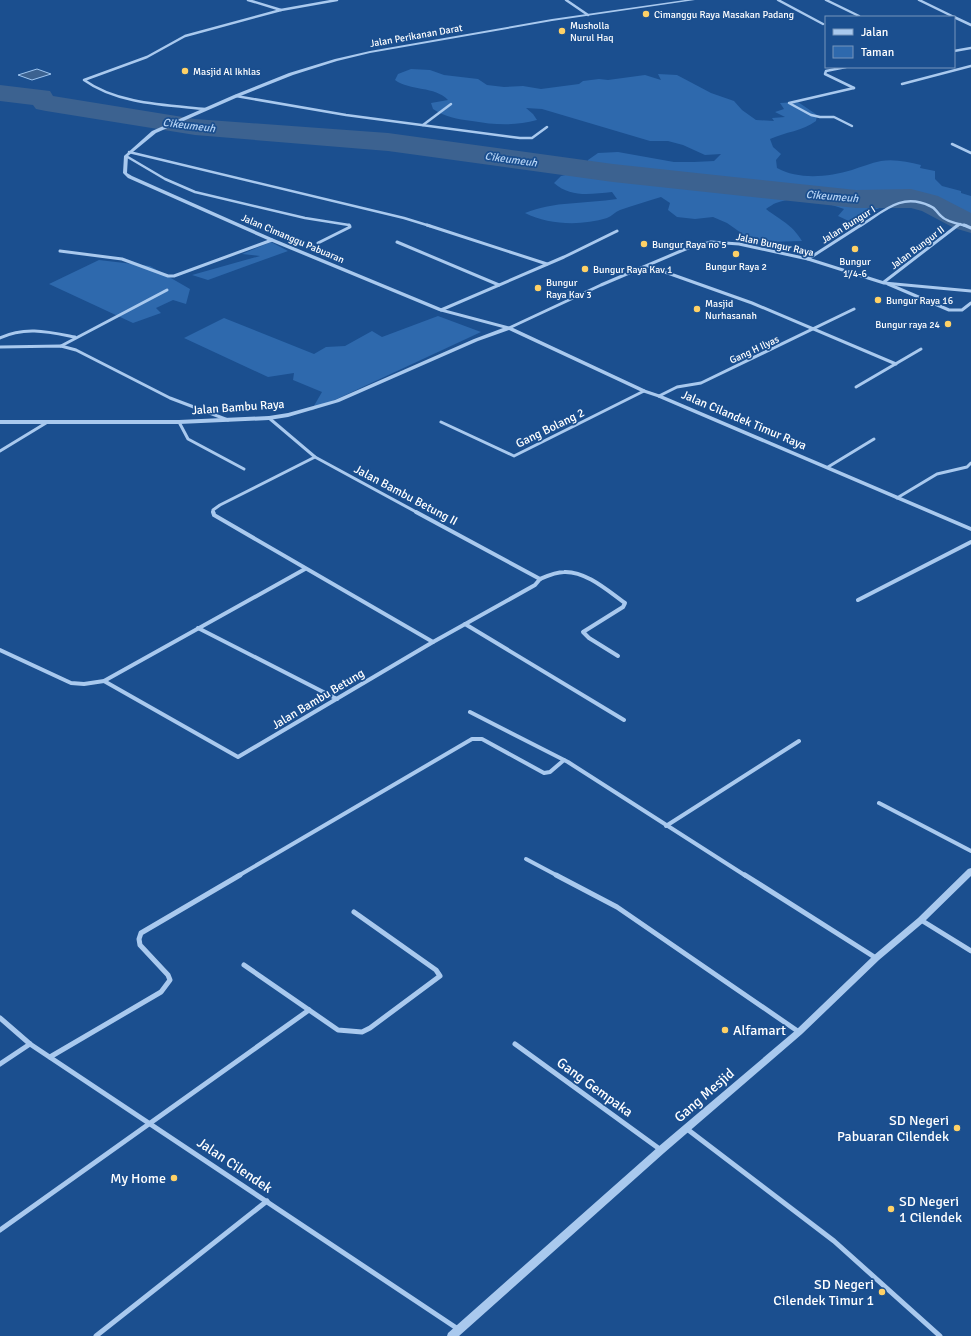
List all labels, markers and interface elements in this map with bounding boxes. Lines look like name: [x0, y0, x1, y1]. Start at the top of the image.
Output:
marker: Cimanggu Raya Masakan Padang: [641, 9, 651, 19]
place label: Cimanggu Raya Masakan Padang: [654, 9, 794, 21]
legend: [825, 16, 955, 68]
place label: Musholla Nurul Haq: [570, 20, 614, 44]
street label: Jalan Perikanan Darat: [369, 22, 464, 50]
text: Jalan: [861, 25, 888, 40]
marker: Musholla Nurul Haq: [557, 26, 567, 36]
text: Taman: [861, 45, 894, 60]
marker: Masjid Al Ikhlas: [180, 66, 190, 76]
place label: Masjid Al Ikhlas: [193, 66, 261, 78]
water label: Cikeumeuh: [162, 116, 217, 135]
water label: Cikeumeuh: [484, 149, 539, 170]
water label: Cikeumeuh: [805, 188, 860, 205]
street label: Jalan Bungur I: [819, 203, 878, 246]
street label: Jalan Cimanggu Pabuaran: [239, 212, 346, 266]
street label: Jalan Bungur II: [888, 224, 947, 272]
street label: Jalan Bungur Raya: [735, 231, 815, 259]
marker: Bungur Raya no 5: [639, 239, 649, 249]
place label: Bungur Raya no 5: [652, 239, 727, 251]
marker: Bungur 1/4-6: [850, 244, 860, 254]
marker: Bungur Raya 2: [731, 249, 741, 259]
place label: Bungur 1/4-6: [839, 256, 871, 280]
place label: Bungur Raya 2: [705, 261, 767, 273]
marker: Bungur Raya Kav 1: [580, 264, 590, 274]
place label: Bungur Raya Kav 1: [593, 264, 672, 276]
place label: Bungur Raya Kav 3: [546, 277, 592, 301]
marker: Bungur Raya Kav 3: [533, 283, 543, 293]
marker: Bungur Raya 16: [873, 295, 883, 305]
place label: Bungur Raya 16: [886, 295, 953, 307]
place label: Masjid Nurhasanah: [705, 298, 757, 322]
marker: Masjid Nurhasanah: [692, 304, 702, 314]
place label: Bungur raya 24: [875, 319, 941, 331]
marker: Bungur raya 24: [943, 319, 953, 329]
street label: Gang H Ilyas: [728, 333, 782, 367]
street label: Jalan Cilandek Timur Raya: [679, 387, 809, 454]
street label: Jalan Bambu Raya: [191, 397, 285, 418]
street label: Gang Bolang 2: [513, 405, 587, 452]
street label: Jalan Bambu Betung II: [351, 462, 460, 529]
street label: Jalan Bambu Betung: [269, 666, 367, 733]
place label: Alfamart: [733, 1022, 786, 1039]
marker: Alfamart: [720, 1025, 730, 1035]
street label: Gang Gempaka: [553, 1054, 636, 1121]
street label: Gang Mesjid: [671, 1065, 738, 1126]
place label: SD Negeri Pabuaran Cilendek: [837, 1112, 949, 1145]
marker: SD Negeri Pabuaran Cilendek: [952, 1123, 962, 1133]
street label: Jalan Cilendek: [194, 1134, 276, 1197]
place label: My Home: [110, 1170, 166, 1187]
marker: My Home: [169, 1173, 179, 1183]
place label: SD Negeri 1 Cilendek: [899, 1193, 962, 1226]
marker: SD Negeri 1 Cilendek: [886, 1204, 896, 1214]
place label: SD Negeri Cilendek Timur 1: [773, 1276, 874, 1309]
marker: SD Negeri Cilendek Timur 1: [877, 1287, 887, 1297]

